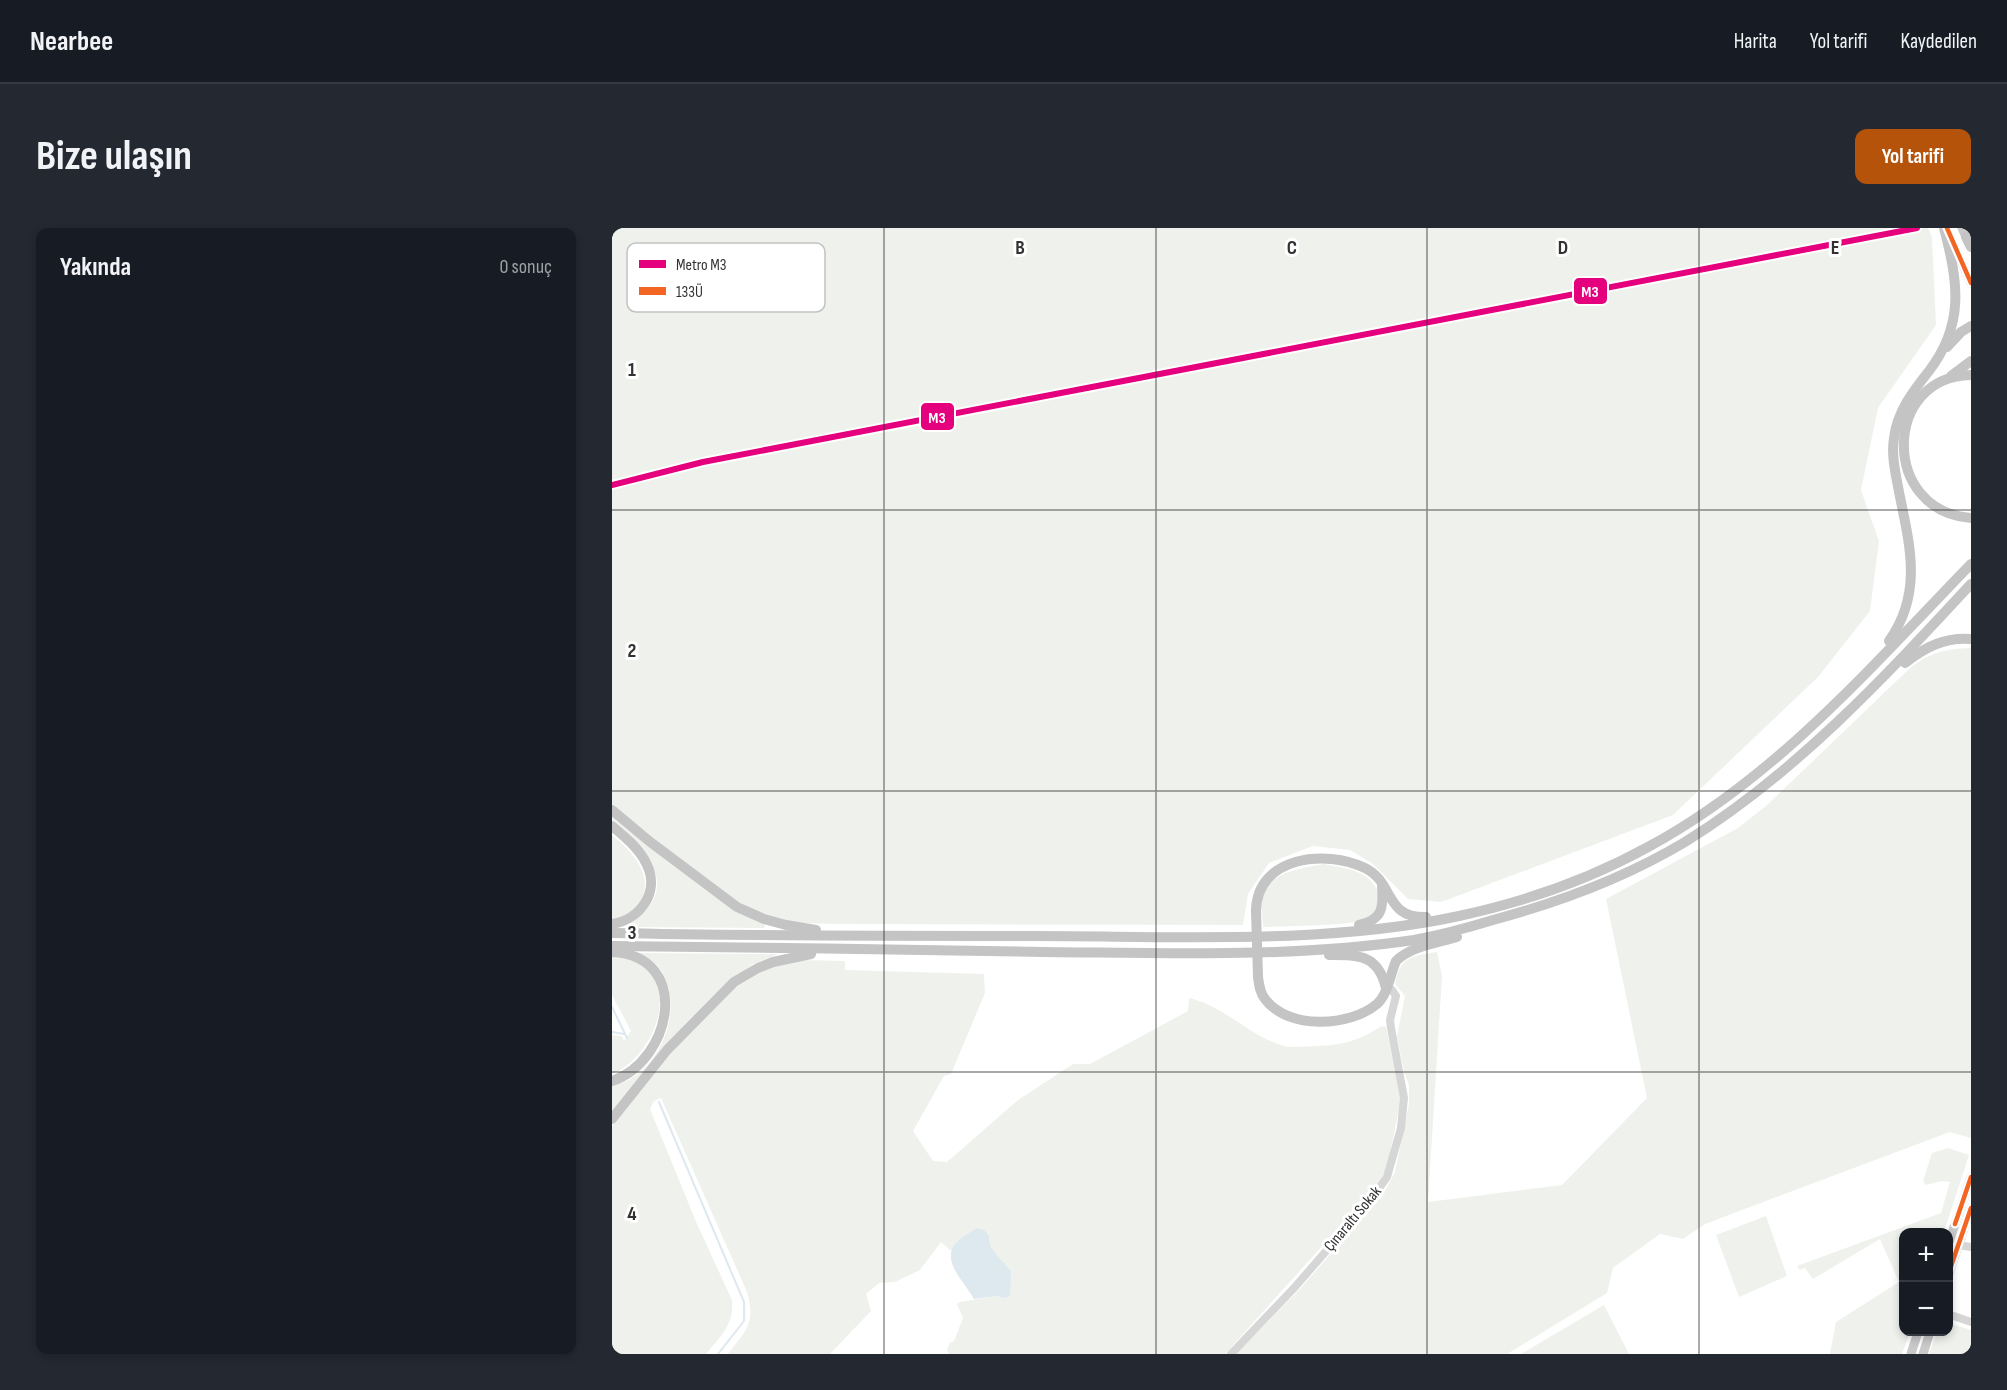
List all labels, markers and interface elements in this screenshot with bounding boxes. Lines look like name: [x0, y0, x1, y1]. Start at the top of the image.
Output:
text: Nearbee: [30, 25, 113, 58]
text: Harita: [1734, 29, 1777, 54]
text: Yol tarifi: [1810, 29, 1868, 54]
text: Kaydedilen: [1901, 29, 1977, 54]
button: Yol tarifi: [1855, 129, 1971, 184]
text: Bize ulaşın: [36, 131, 192, 182]
text: B: [1015, 236, 1025, 260]
text: C: [1287, 236, 1297, 260]
text: D: [1558, 236, 1568, 260]
text: E: [1831, 236, 1839, 260]
legend: [627, 243, 825, 312]
text: Yakında: [60, 252, 131, 283]
text: 0 sonuç: [500, 255, 552, 279]
text: Metro M3: [676, 256, 727, 275]
line badge: M3: [1573, 277, 1608, 305]
text: 133Ü: [676, 283, 703, 302]
text: M3: [1581, 283, 1599, 302]
text: 1: [628, 358, 636, 382]
line badge: M3: [920, 402, 955, 431]
text: M3: [928, 409, 946, 428]
text: 2: [628, 639, 636, 663]
text: 3: [628, 921, 637, 945]
street label: Çınaraltı Sokak: [1320, 1182, 1386, 1256]
text: 4: [627, 1202, 637, 1226]
map controls: [1899, 1228, 1953, 1336]
button: +: [1899, 1228, 1953, 1282]
button: −: [1899, 1282, 1953, 1336]

